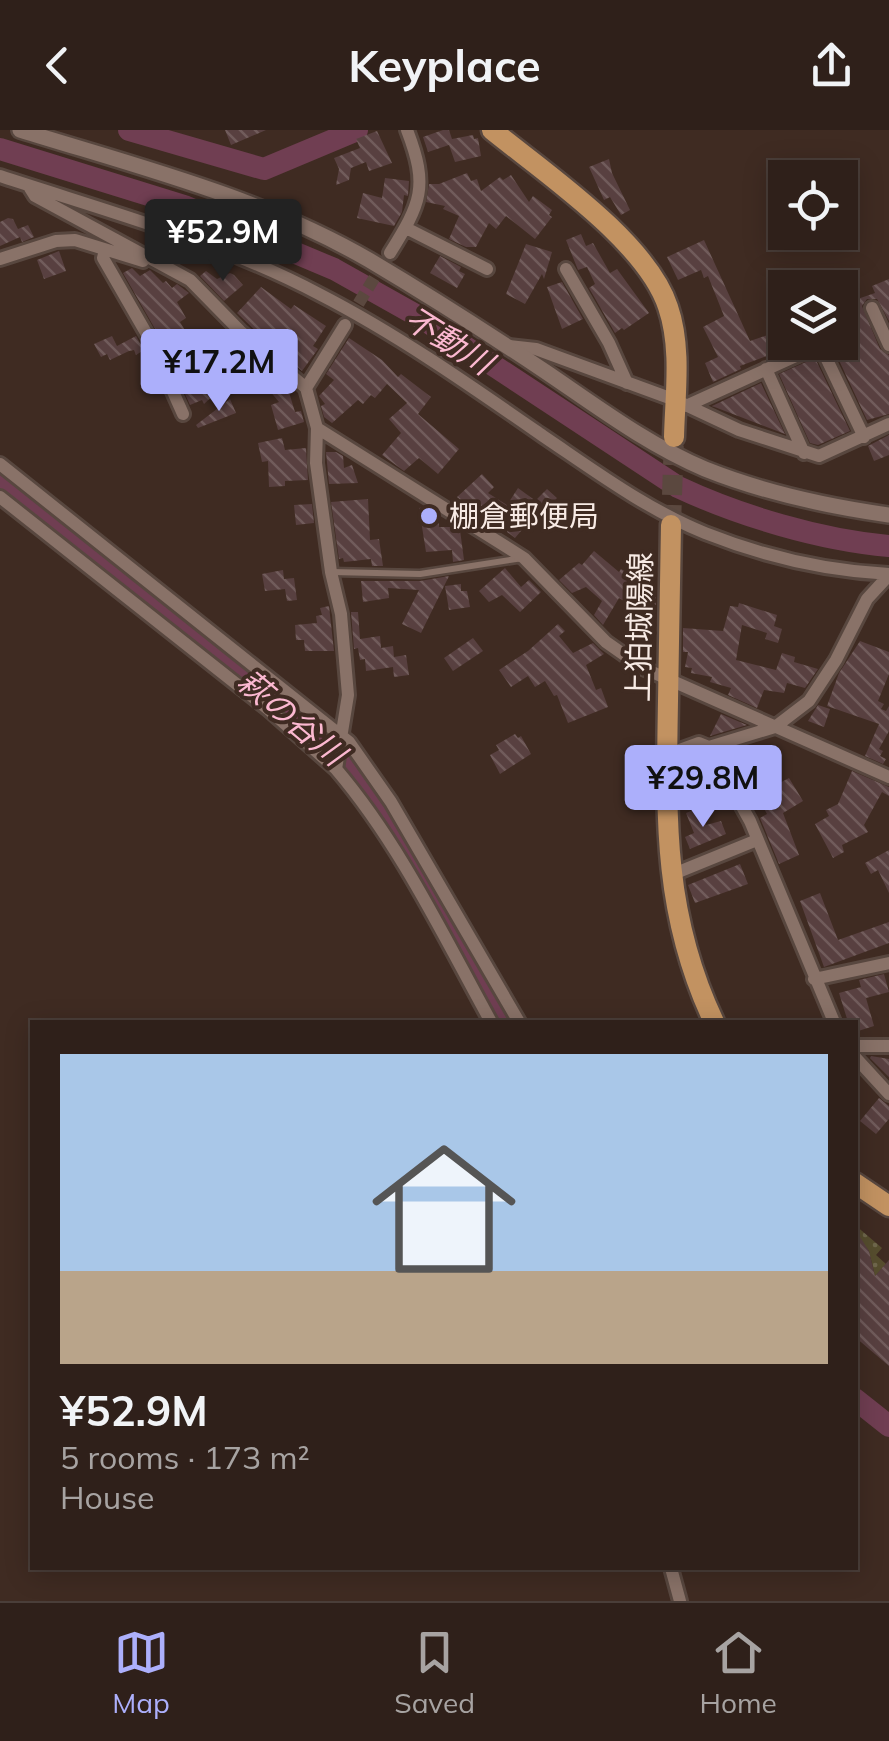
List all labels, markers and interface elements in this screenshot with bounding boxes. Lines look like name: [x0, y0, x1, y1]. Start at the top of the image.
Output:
text: Keyplace: [348, 37, 541, 93]
icon: back: [30, 38, 85, 93]
icon: share: [804, 38, 859, 93]
map controls: [768, 160, 858, 360]
button: locate: [768, 160, 858, 250]
pin: ¥52.9M: [142, 199, 304, 284]
text: ¥52.9M: [167, 211, 279, 251]
button: layers: [768, 270, 858, 360]
water label: 不動川: [398, 298, 503, 384]
pin: ¥17.2M: [138, 329, 300, 414]
text: ¥17.2M: [163, 341, 275, 381]
place label: 棚倉郵便局: [449, 497, 599, 535]
marker: 棚倉郵便局: [418, 505, 440, 527]
street label: 上狛城陽線: [619, 552, 659, 702]
water label: 萩の谷川: [230, 661, 356, 775]
pin: ¥29.8M: [622, 745, 784, 830]
text: ¥29.8M: [647, 757, 759, 797]
icon: home: [354, 1119, 534, 1299]
text: ¥52.9M: [60, 1384, 208, 1437]
text: 5 rooms · 173 m²: [60, 1437, 310, 1477]
text: House: [60, 1477, 155, 1517]
tab: Map: [112, 1625, 170, 1720]
tab: Saved: [394, 1625, 475, 1720]
tab: Home: [699, 1625, 777, 1720]

